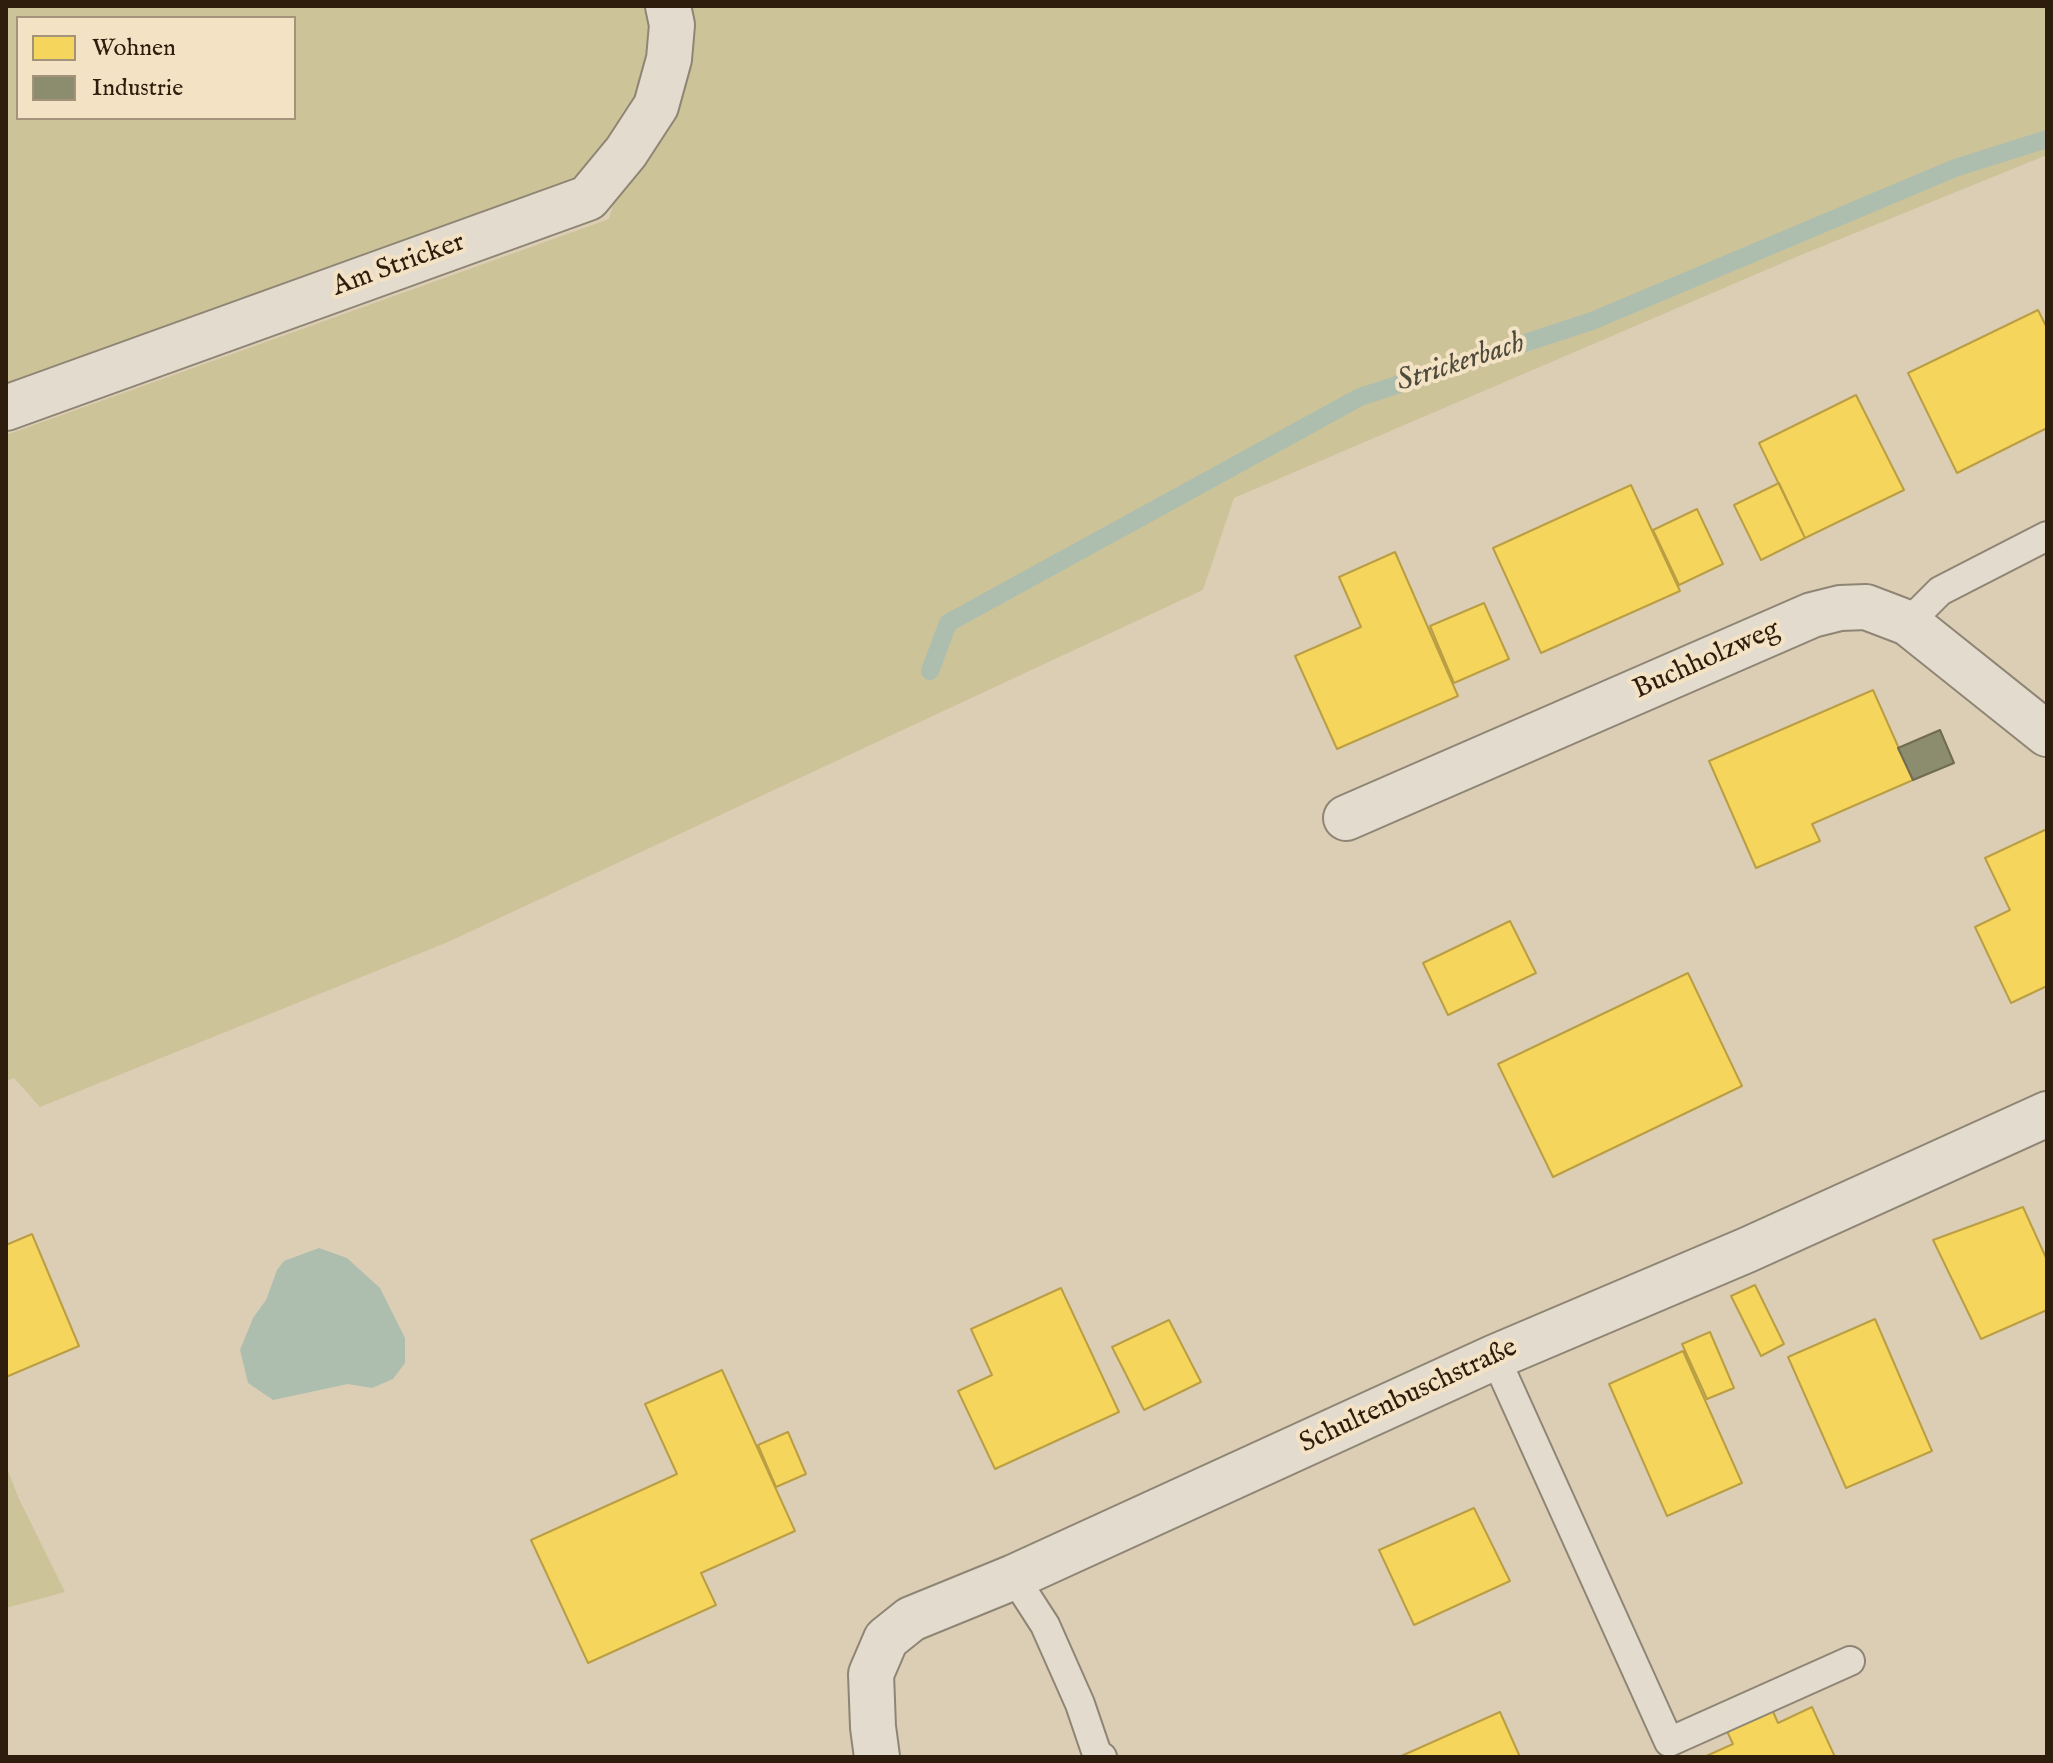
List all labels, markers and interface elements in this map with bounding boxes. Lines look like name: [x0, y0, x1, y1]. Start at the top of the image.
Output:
legend: [16, 16, 296, 120]
text: Wohnen: [92, 33, 176, 64]
text: Industrie: [92, 73, 183, 104]
street label: Am Stricker: [328, 227, 470, 305]
water label: Strickerbach: [1393, 326, 1529, 402]
street label: Buchholzweg: [1629, 614, 1785, 708]
street label: Schultenbuschstraße: [1295, 1332, 1523, 1462]

